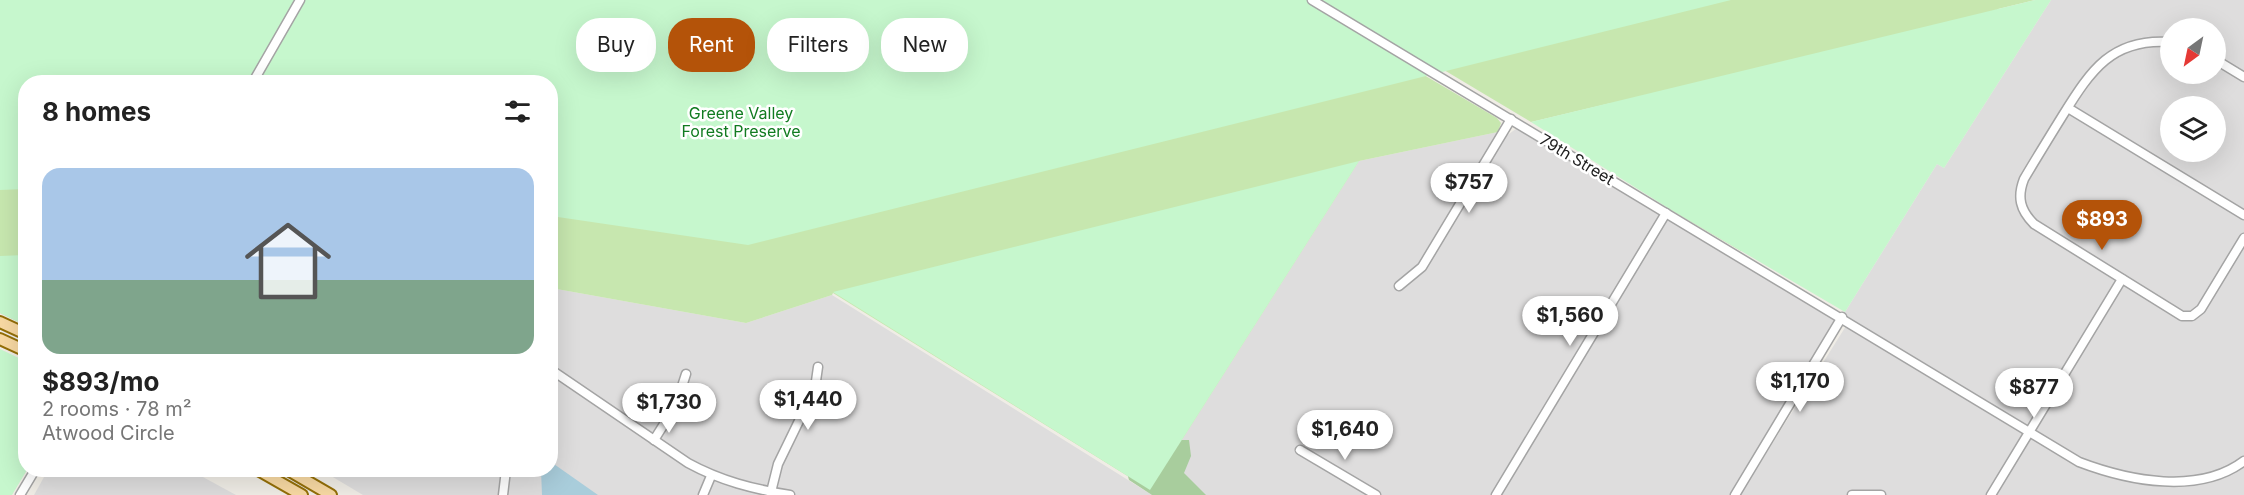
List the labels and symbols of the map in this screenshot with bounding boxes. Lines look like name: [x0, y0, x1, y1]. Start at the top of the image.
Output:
north arrow: [2160, 18, 2226, 84]
park label: Greene Valley Forest Preserve: [681, 103, 801, 141]
street label: 79th Street: [1536, 129, 1618, 189]
pin: $757: [1433, 163, 1505, 214]
pin: $893: [2066, 200, 2138, 251]
pin: $1,560: [1521, 296, 1619, 347]
pin: $1,170: [1751, 362, 1849, 413]
pin: $877: [1998, 368, 2070, 419]
pin: $1,440: [759, 380, 857, 431]
pin: $1,730: [620, 383, 718, 434]
pin: $1,640: [1296, 410, 1394, 461]

